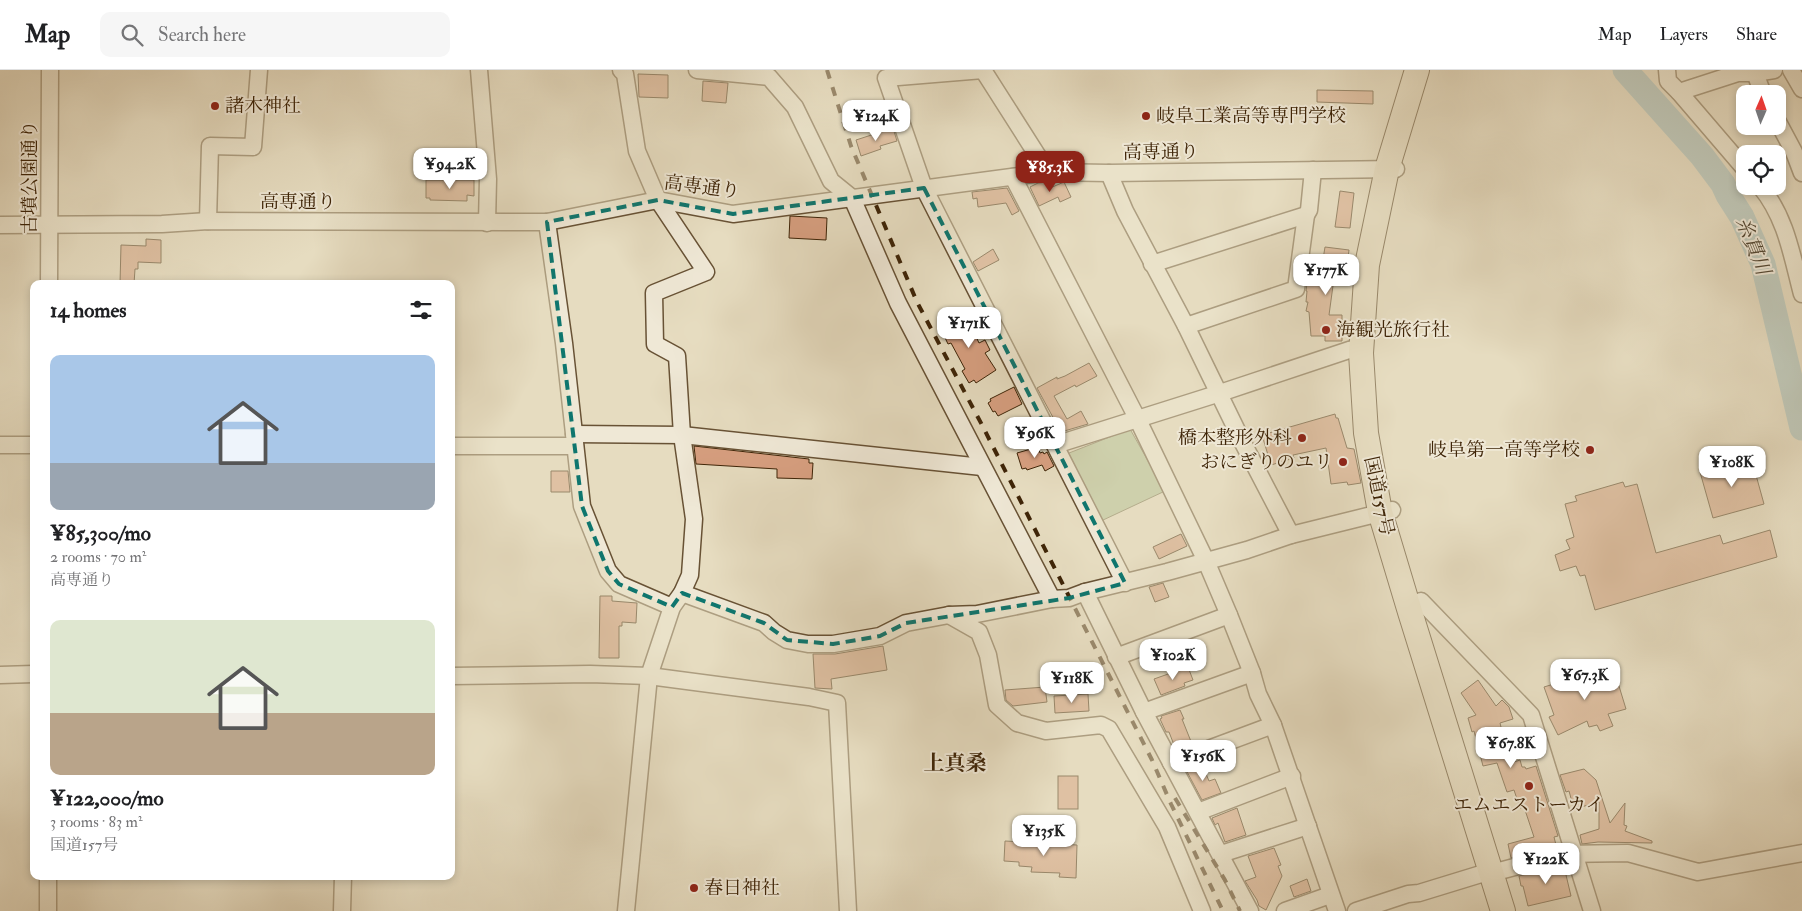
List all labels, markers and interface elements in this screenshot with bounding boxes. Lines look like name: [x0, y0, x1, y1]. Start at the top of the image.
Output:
search box: [100, 12, 450, 57]
text: Map: [25, 19, 70, 50]
icon: search: [118, 21, 146, 49]
text: Search here: [158, 23, 246, 47]
text: Map: [1598, 23, 1632, 46]
text: Layers: [1660, 23, 1708, 46]
text: Share: [1736, 23, 1777, 46]
north arrow: [1736, 85, 1786, 135]
map controls: [1736, 85, 1786, 195]
place label: 諸木神社: [225, 94, 301, 118]
marker: 諸木神社: [209, 100, 221, 112]
pin: ¥124K: [841, 100, 911, 142]
place label: 岐阜工業高等専門学校: [1156, 104, 1346, 128]
text: ¥124K: [853, 106, 899, 126]
marker: 岐阜工業高等専門学校: [1140, 110, 1152, 122]
street label: 古墳公園通り: [18, 120, 42, 234]
street label: 高専通り: [1123, 139, 1199, 165]
button: locate: [1736, 145, 1786, 195]
pin: ¥94.2K: [409, 148, 491, 190]
pin: ¥85.3K: [1009, 150, 1091, 193]
text: ¥94.2K: [424, 154, 476, 174]
text: ¥85.3K: [1027, 157, 1073, 177]
street label: 高専通り: [663, 170, 741, 204]
street label: 高専通り: [260, 190, 336, 214]
water label: 糸貫川: [1730, 214, 1777, 280]
pin: ¥177K: [1291, 254, 1361, 296]
text: ¥177K: [1304, 260, 1348, 280]
icon: filters: [407, 296, 435, 324]
text: 14 homes: [50, 297, 127, 324]
pin: ¥171K: [934, 306, 1004, 349]
text: ¥171K: [948, 313, 990, 333]
place label: 海観光旅行社: [1336, 318, 1450, 342]
marker: 海観光旅行社: [1320, 324, 1332, 336]
icon: home: [198, 388, 288, 478]
pin: ¥96K: [1005, 416, 1065, 459]
text: ¥96K: [1015, 423, 1055, 443]
place label: 橋本整形外科: [1178, 426, 1292, 450]
marker: 橋本整形外科: [1296, 432, 1308, 444]
place label: 岐阜第一高等学校: [1428, 438, 1580, 462]
marker: 岐阜第一高等学校: [1584, 444, 1596, 456]
pin: ¥108K: [1697, 446, 1767, 488]
place label: おにぎりのユリ: [1200, 450, 1333, 474]
text: ¥108K: [1710, 452, 1754, 472]
street label: 国道157号: [1359, 454, 1399, 538]
marker: おにぎりのユリ: [1337, 456, 1349, 468]
text: ¥85,300/mo: [50, 520, 151, 547]
text: 2 rooms · 70 m²: [50, 547, 146, 567]
text: 高専通り: [50, 570, 114, 590]
pin: ¥102K: [1138, 638, 1208, 681]
text: ¥102K: [1150, 645, 1196, 665]
icon: home: [198, 653, 288, 743]
pin: ¥67.3K: [1544, 658, 1626, 701]
pin: ¥118K: [1037, 662, 1107, 704]
text: ¥67.3K: [1561, 665, 1609, 685]
text: ¥118K: [1051, 668, 1093, 688]
pin: ¥67.8K: [1470, 726, 1552, 769]
text: ¥67.8K: [1487, 733, 1535, 753]
pin: ¥156K: [1168, 740, 1238, 782]
text: ¥156K: [1181, 746, 1225, 766]
district label: 上真桑: [924, 750, 987, 777]
marker: エムエストーカイ: [1523, 780, 1535, 792]
text: ¥122,000/mo: [50, 785, 164, 812]
place label: エムエストーカイ: [1453, 793, 1605, 817]
text: 3 rooms · 83 m²: [50, 812, 143, 832]
pin: ¥135K: [1009, 814, 1079, 857]
text: ¥135K: [1023, 821, 1065, 841]
text: 国道157号: [50, 835, 118, 855]
pin: ¥122K: [1511, 842, 1581, 885]
text: ¥122K: [1523, 849, 1569, 869]
place label: 春日神社: [704, 876, 780, 900]
marker: 春日神社: [688, 882, 700, 894]

